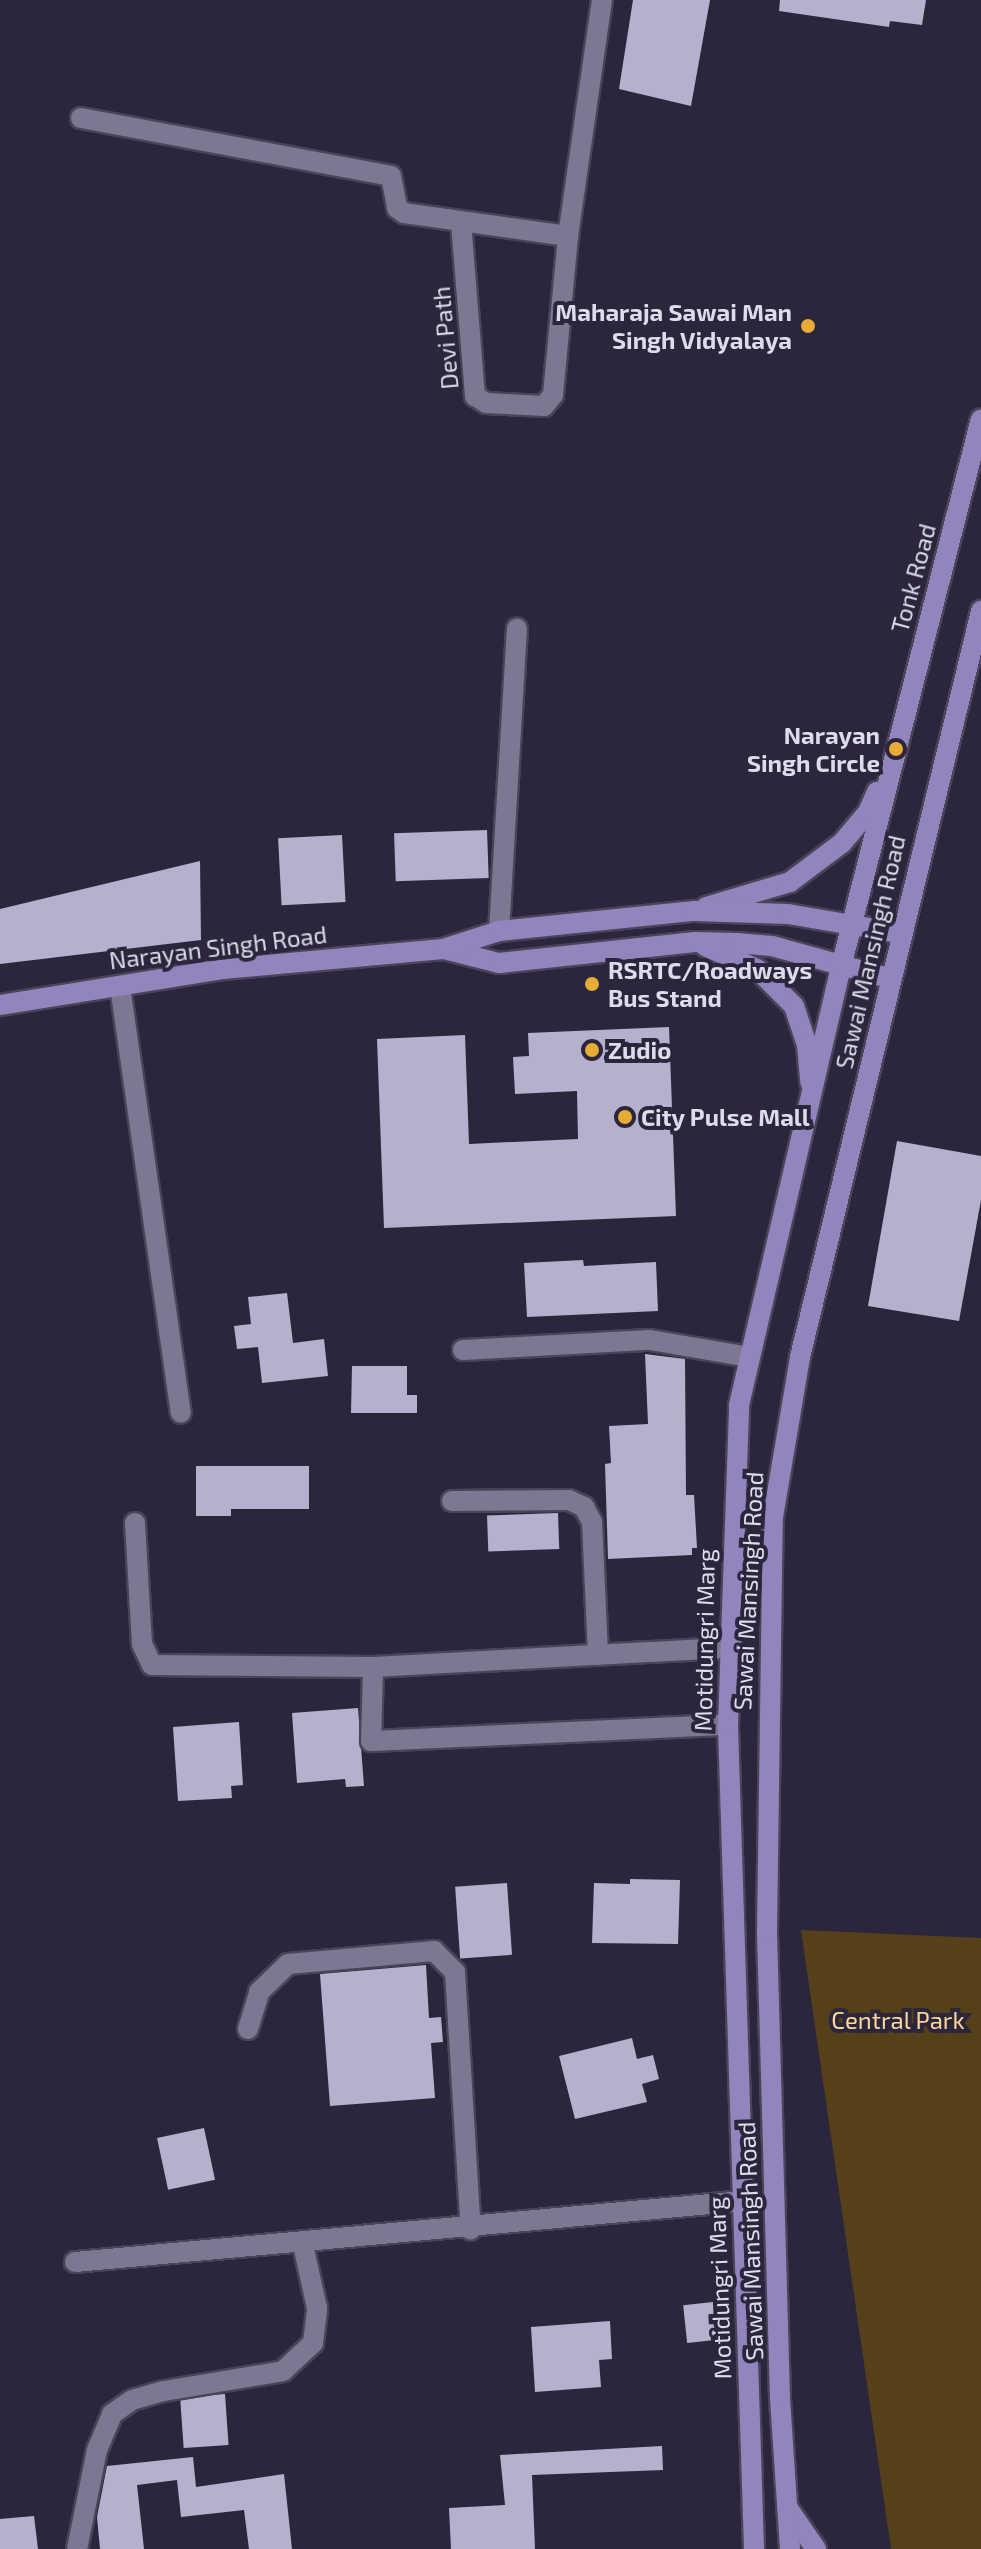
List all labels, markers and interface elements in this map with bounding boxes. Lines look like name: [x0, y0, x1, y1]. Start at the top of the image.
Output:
street label: Devi Path: [426, 285, 464, 391]
place label: Maharaja Sawai Man Singh Vidyalaya: [555, 298, 792, 354]
marker: Maharaja Sawai Man Singh Vidyalaya: [799, 317, 817, 335]
street label: Tonk Road: [885, 520, 941, 636]
place label: Narayan Singh Circle: [747, 721, 880, 777]
marker: Narayan Singh Circle: [887, 740, 905, 758]
street label: Sawai Mansingh Road: [829, 832, 911, 1072]
street label: Narayan Singh Road: [107, 919, 329, 975]
place label: RSRTC/Roadways Bus Stand: [608, 956, 812, 1012]
marker: RSRTC/Roadways Bus Stand: [583, 975, 601, 993]
place label: Zudio: [608, 1036, 671, 1064]
marker: Zudio: [583, 1041, 601, 1059]
place label: City Pulse Mall: [641, 1103, 810, 1131]
marker: City Pulse Mall: [616, 1108, 634, 1126]
street label: Sawai Mansingh Road: [727, 1471, 769, 1711]
street label: Motidungri Marg: [688, 1548, 720, 1732]
park label: Central Park: [831, 2006, 965, 2034]
street label: Sawai Mansingh Road: [731, 2121, 769, 2361]
street label: Motidungri Marg: [701, 2196, 737, 2380]

